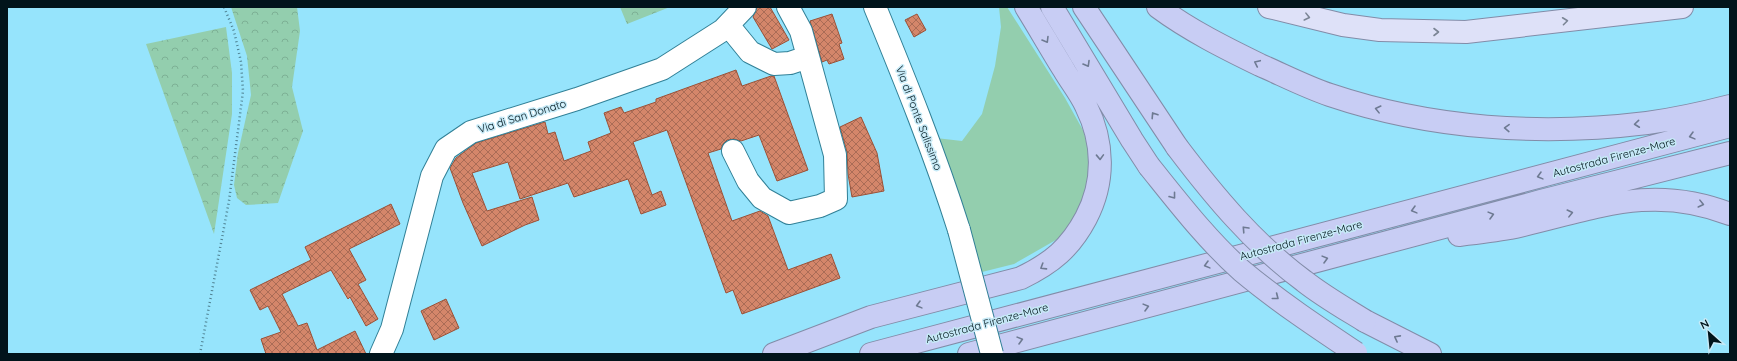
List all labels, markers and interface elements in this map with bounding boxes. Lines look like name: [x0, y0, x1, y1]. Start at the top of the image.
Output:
one-way arrow: [1303, 12, 1310, 21]
one-way arrow: [1562, 17, 1568, 26]
one-way arrow: [1433, 28, 1439, 36]
one-way arrow: [1042, 36, 1049, 43]
one-way arrow: [1082, 60, 1089, 68]
one-way arrow: [1254, 60, 1261, 68]
street label: Via di Ponte Salissimo: [893, 64, 946, 173]
street label: Via di San Donato: [476, 96, 568, 136]
one-way arrow: [1375, 105, 1382, 114]
one-way arrow: [1151, 112, 1159, 119]
one-way arrow: [1634, 119, 1640, 128]
one-way arrow: [1504, 123, 1510, 132]
one-way arrow: [1689, 131, 1696, 140]
street label: Autostrada Firenze-Mare: [1551, 134, 1677, 180]
one-way arrow: [1096, 154, 1104, 160]
one-way arrow: [1536, 172, 1543, 180]
one-way arrow: [1168, 192, 1175, 199]
one-way arrow: [1698, 200, 1704, 208]
one-way arrow: [1411, 205, 1418, 214]
one-way arrow: [1566, 209, 1573, 218]
one-way arrow: [1488, 211, 1495, 219]
street label: Autostrada Firenze-Mare: [1238, 217, 1364, 263]
one-way arrow: [1243, 227, 1250, 234]
one-way arrow: [1322, 255, 1329, 264]
one-way arrow: [1204, 260, 1210, 268]
one-way arrow: [1040, 262, 1047, 269]
one-way arrow: [1271, 292, 1278, 299]
one-way arrow: [916, 300, 923, 309]
street label: Autostrada Firenze-Mare: [924, 300, 1050, 346]
one-way arrow: [1142, 303, 1149, 312]
north arrow: [1689, 313, 1729, 353]
text: N: [1698, 316, 1711, 332]
one-way arrow: [1394, 335, 1401, 342]
one-way arrow: [1017, 337, 1023, 345]

